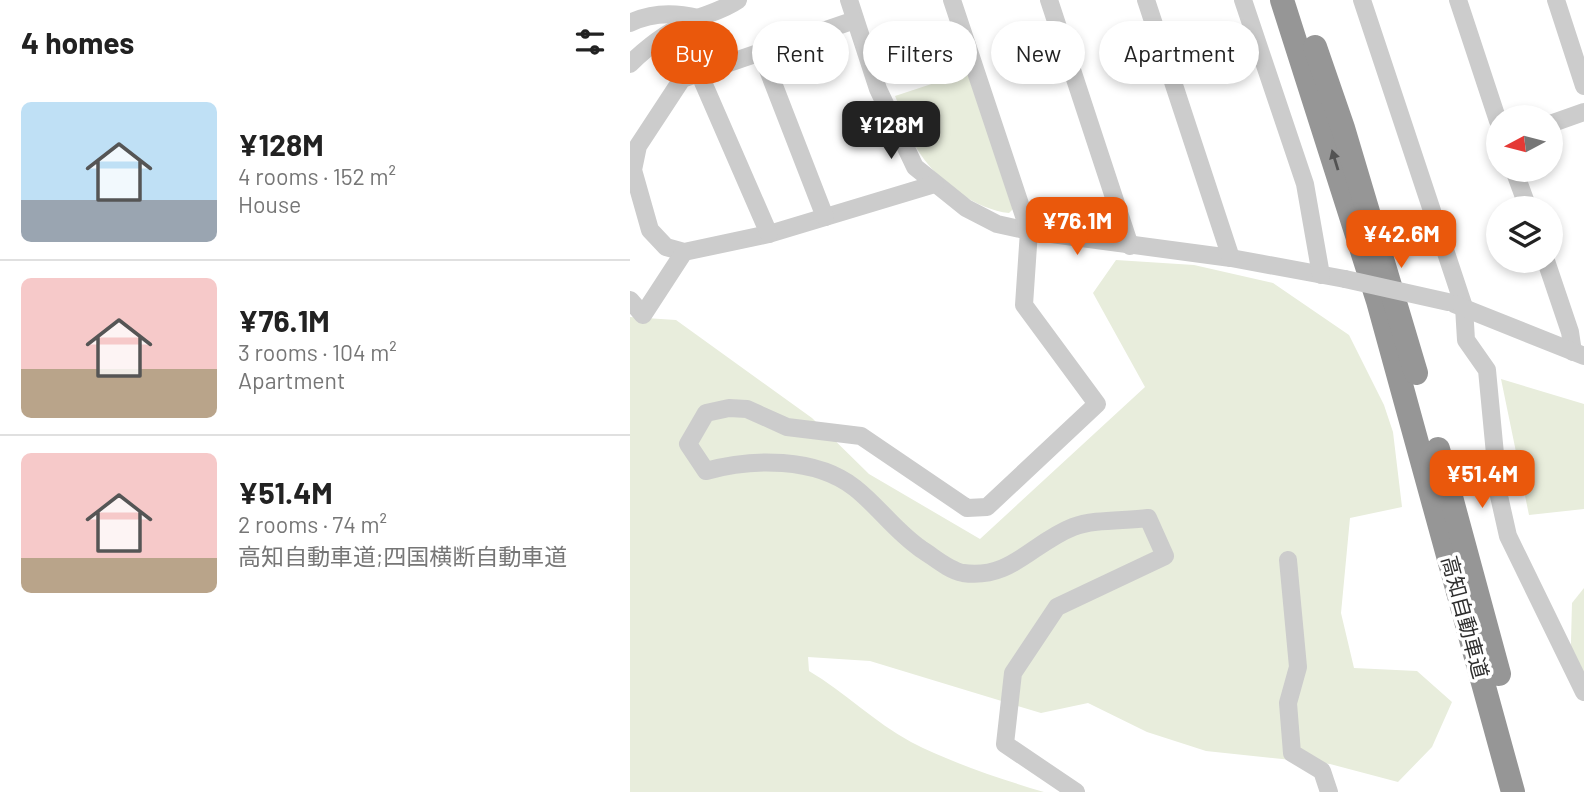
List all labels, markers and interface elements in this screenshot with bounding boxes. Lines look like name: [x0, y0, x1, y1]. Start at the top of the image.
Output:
chip: Buy: [651, 21, 738, 84]
chip: Rent: [752, 21, 849, 84]
chip: Filters: [863, 21, 977, 84]
chip: New: [991, 21, 1085, 84]
chip: Apartment: [1099, 21, 1259, 84]
icon: filters: [571, 23, 609, 61]
text: 4 homes: [21, 24, 134, 60]
pin: ¥128M: [842, 102, 940, 161]
north arrow: [1486, 105, 1563, 182]
map controls: [1486, 105, 1563, 273]
text: ¥128M: [858, 110, 924, 138]
text: ¥128M: [238, 126, 324, 162]
icon: home: [77, 130, 161, 214]
one-way arrow: [1329, 150, 1339, 171]
text: 4 rooms · 152 m²: [238, 162, 396, 190]
text: House: [238, 190, 301, 218]
button: layers: [1486, 196, 1563, 273]
pin: ¥76.1M: [1020, 198, 1134, 257]
text: ¥76.1M: [1042, 206, 1112, 234]
pin: ¥42.6M: [1344, 210, 1458, 270]
text: ¥42.6M: [1362, 219, 1440, 247]
text: ¥76.1M: [238, 302, 330, 338]
icon: home: [77, 306, 161, 390]
text: 3 rooms · 104 m²: [238, 338, 397, 366]
text: Apartment: [238, 366, 345, 394]
pin: ¥51.4M: [1425, 450, 1539, 510]
text: ¥51.4M: [1446, 459, 1518, 487]
text: ¥51.4M: [238, 474, 333, 510]
icon: home: [77, 481, 161, 565]
text: 2 rooms · 74 m²: [238, 510, 387, 538]
text: 高知自動車道;四国横断自動車道: [238, 542, 567, 570]
street label: 高知自動車道: [1438, 553, 1494, 681]

